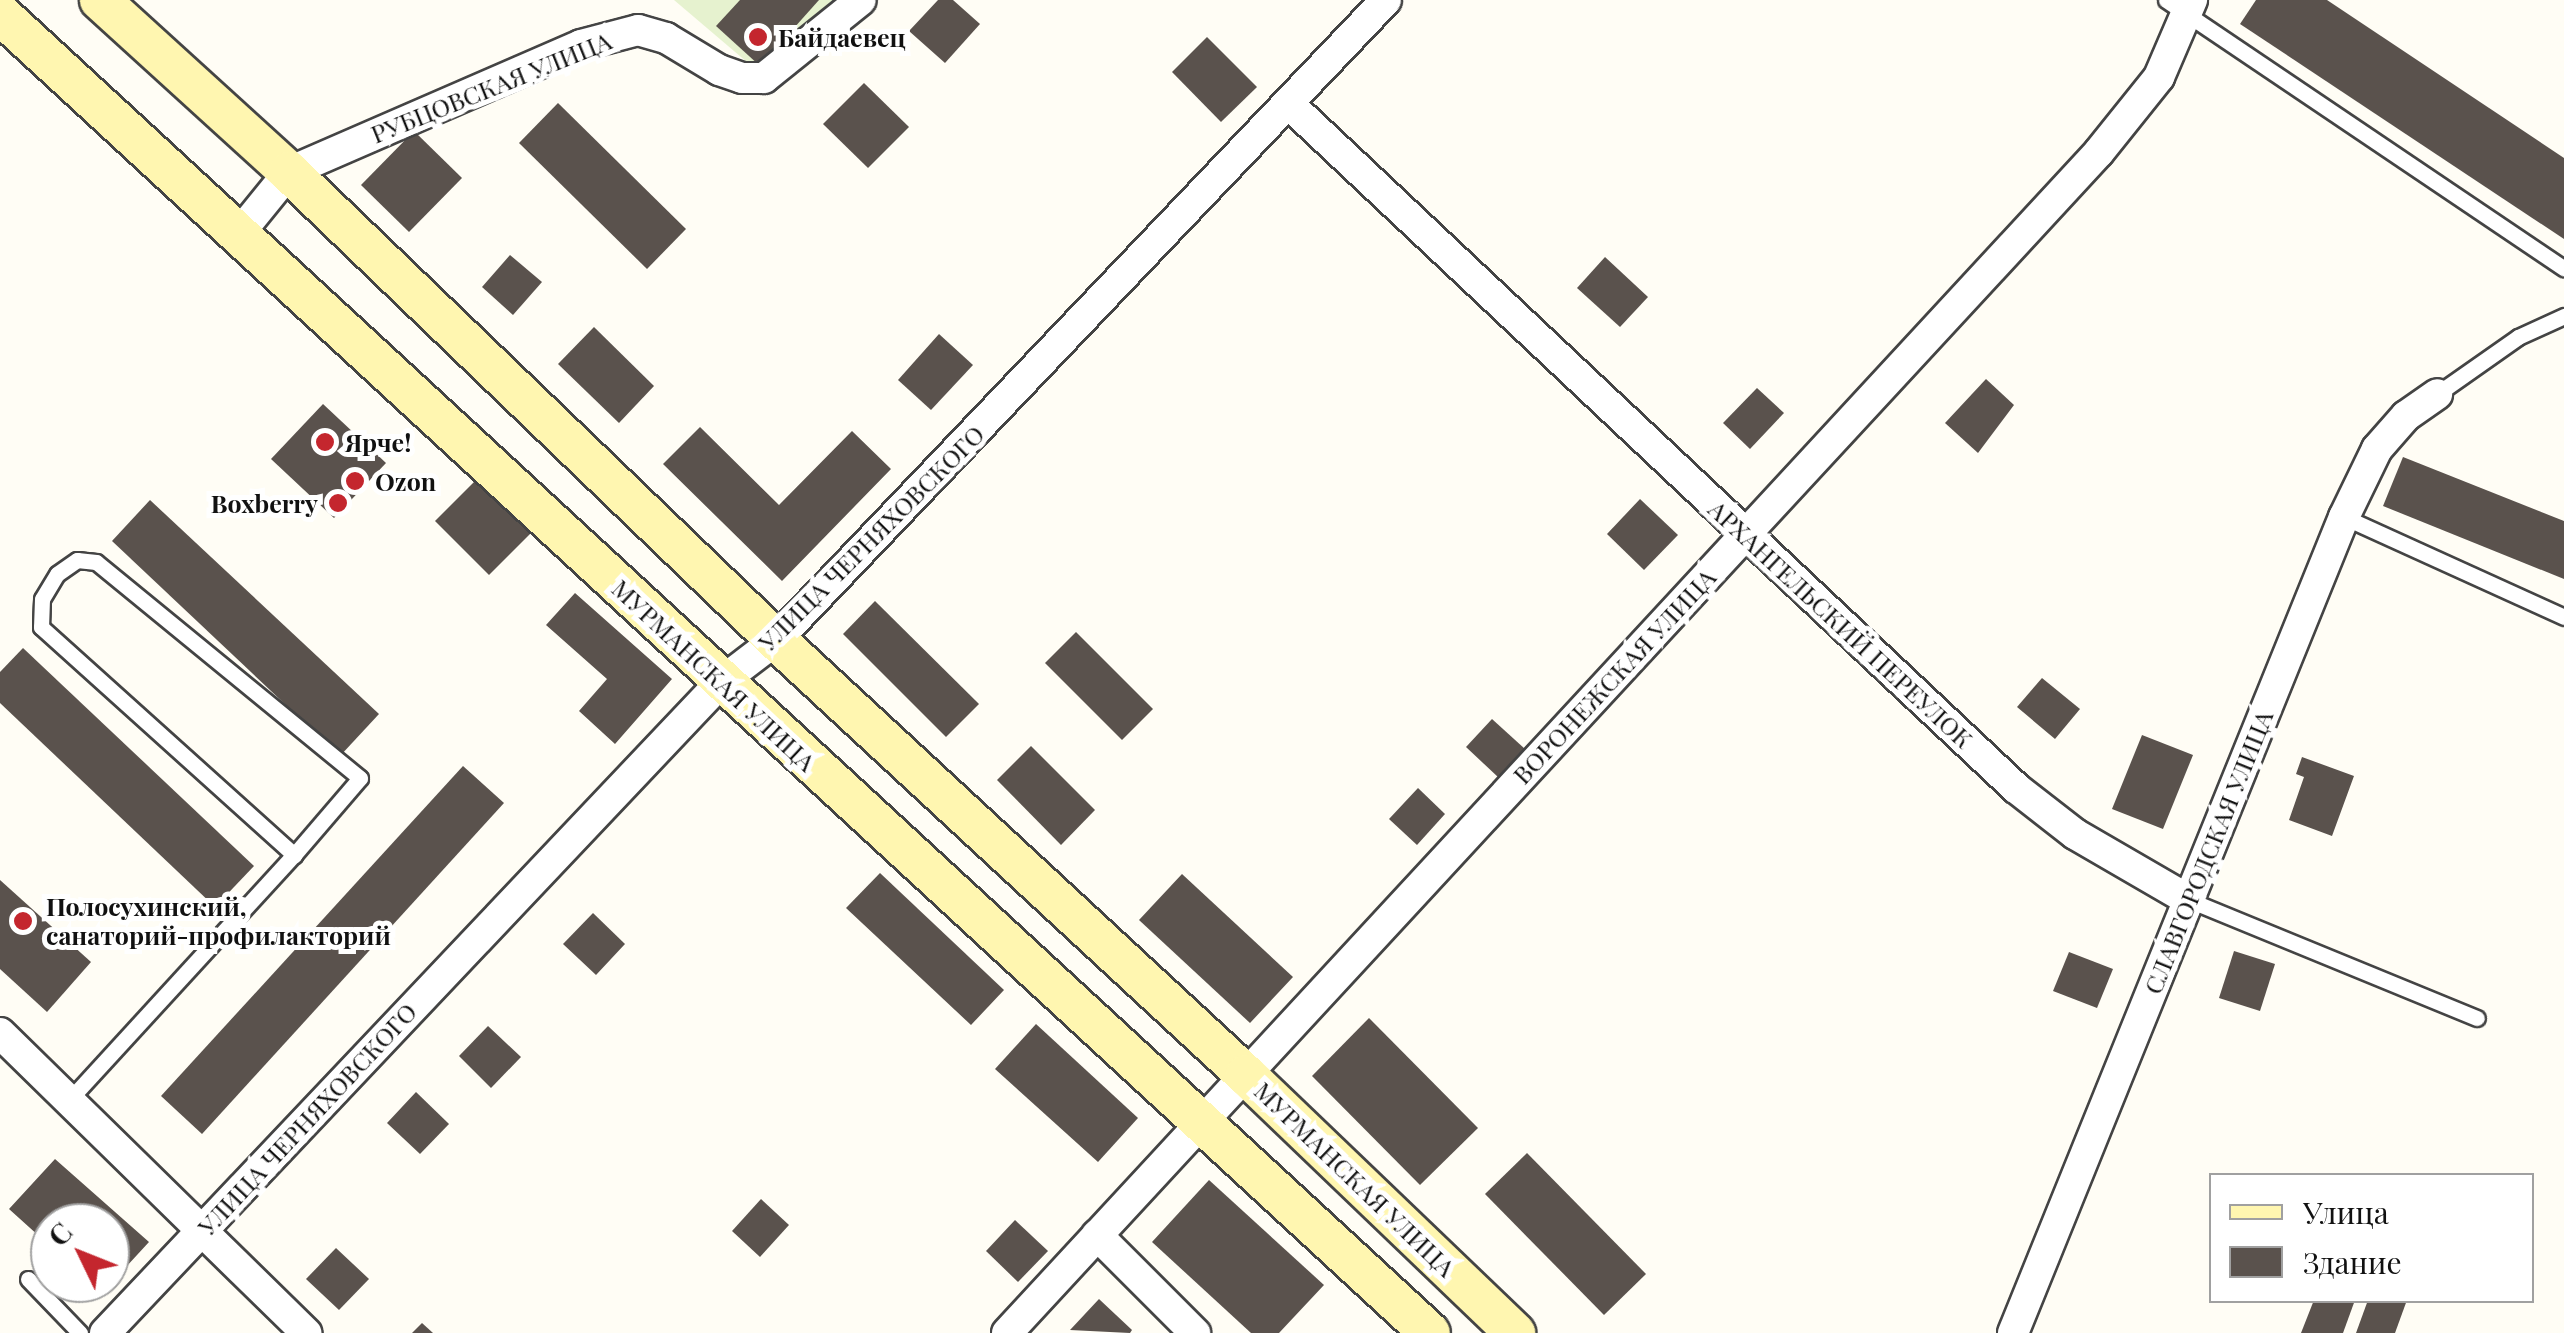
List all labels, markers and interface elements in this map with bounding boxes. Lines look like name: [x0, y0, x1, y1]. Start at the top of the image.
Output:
place label: Байдаевец: [778, 22, 906, 52]
street label: РУБЦОВСКАЯ УЛИЦА: [366, 25, 616, 149]
marker: Байдаевец: [747, 26, 769, 48]
street label: УЛИЦА ЧЕРНЯХОВСКОГО: [752, 419, 990, 657]
place label: Ярче!: [345, 427, 411, 457]
marker: Ярче!: [314, 431, 336, 453]
place label: Ozon: [375, 466, 436, 496]
marker: Ozon: [344, 470, 366, 492]
place label: Boxberry: [211, 488, 318, 518]
marker: Boxberry: [327, 492, 349, 514]
street label: АРХАНГЕЛЬСКИЙ ПЕРЕУЛОК: [1703, 494, 1979, 754]
street label: ВОРОНЕЖСКАЯ УЛИЦА: [1506, 562, 1722, 790]
street label: МУРМАНСКАЯ УЛИЦА: [606, 573, 822, 777]
street label: СЛАВГОРОДСКАЯ УЛИЦА: [2137, 706, 2279, 998]
place label: Полосухинский, санаторий-профилакторий: [46, 892, 391, 951]
marker: Полосухинский, санаторий-профилакторий: [10, 908, 36, 934]
street label: УЛИЦА ЧЕРНЯХОВСКОГО: [191, 997, 423, 1241]
street label: МУРМАНСКАЯ УЛИЦА: [1248, 1075, 1462, 1283]
legend: [2209, 1173, 2534, 1303]
text: Улица: [2303, 1192, 2389, 1232]
north arrow: [30, 1203, 130, 1303]
text: С: [39, 1214, 79, 1253]
text: Здание: [2303, 1242, 2402, 1282]

